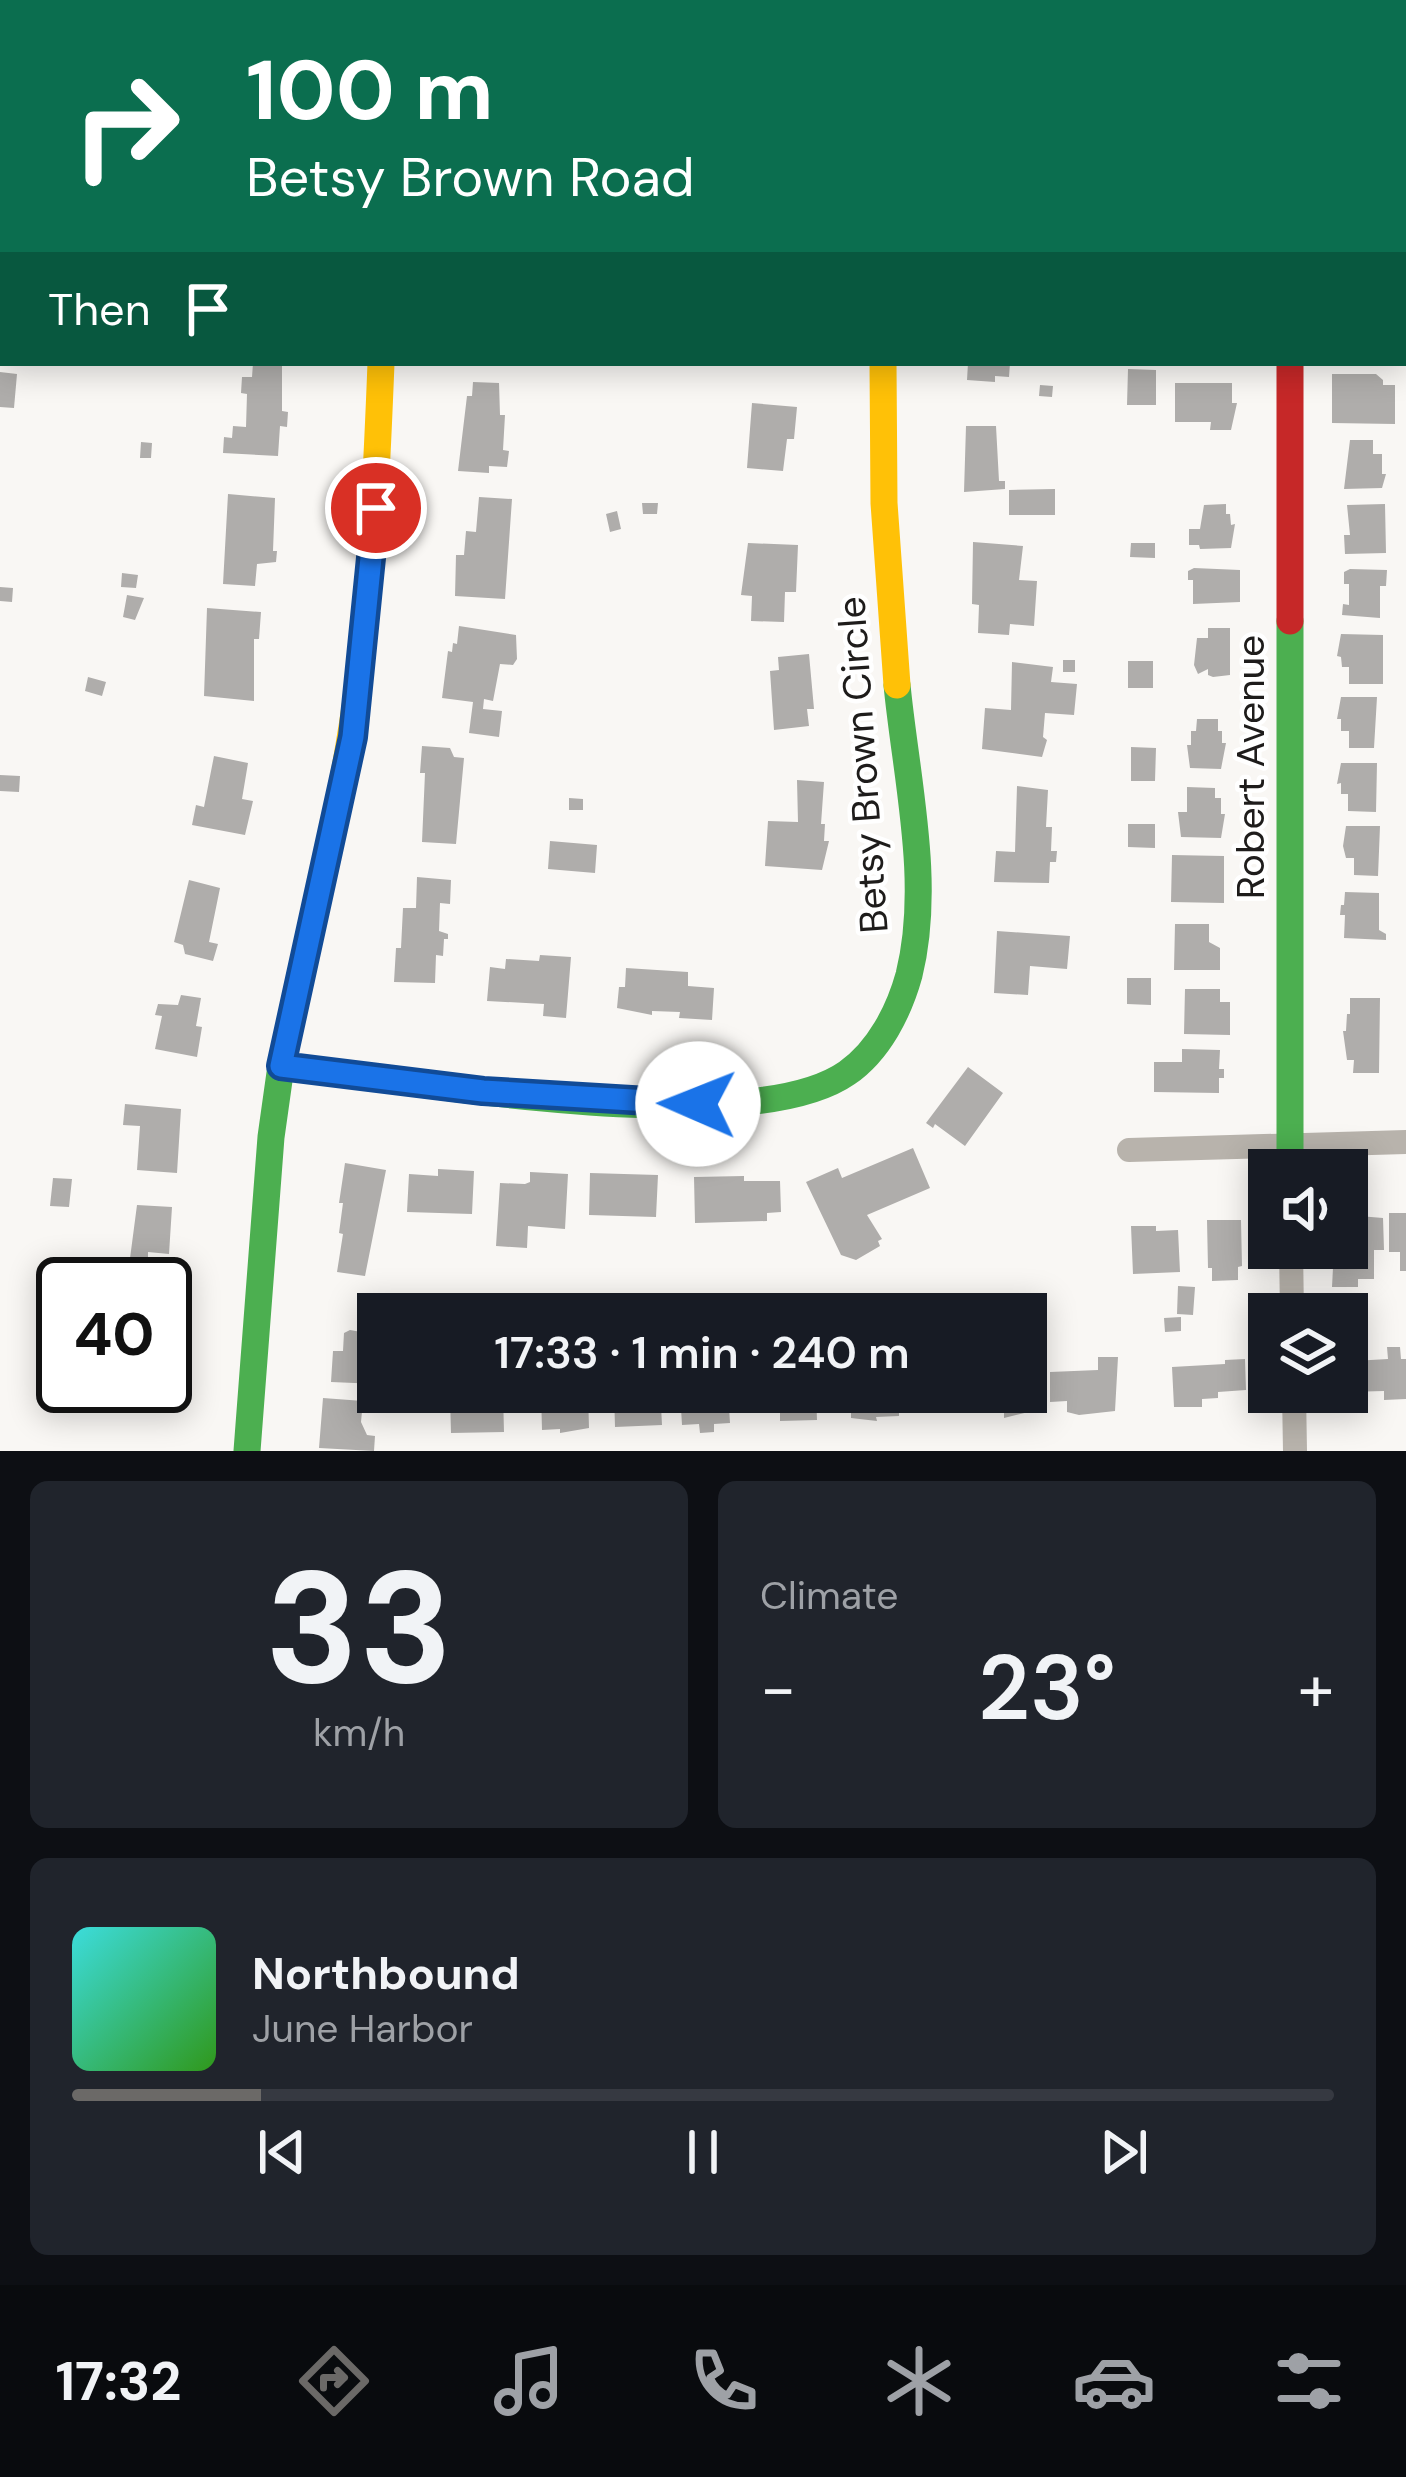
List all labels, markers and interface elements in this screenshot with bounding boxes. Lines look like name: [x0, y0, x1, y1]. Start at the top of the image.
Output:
text: 100 m: [246, 36, 494, 145]
icon: right: [48, 48, 204, 204]
text: Betsy Brown Road: [246, 142, 695, 213]
icon: arrive: [175, 276, 241, 342]
text: Then: [48, 280, 151, 339]
pin: [325, 457, 427, 559]
icon: arrive: [343, 475, 409, 541]
street label: Betsy Brown Circle: [825, 595, 900, 935]
street label: Robert Avenue: [1225, 635, 1276, 899]
position arrow: [635, 1041, 761, 1167]
map controls: [1248, 1149, 1368, 1413]
button: sound: [1248, 1149, 1368, 1269]
speed limit sign: 40: [36, 1257, 192, 1413]
button: layers: [1248, 1293, 1368, 1413]
text: 17:33 · 1 min · 240 m: [494, 1323, 910, 1382]
text: 33: [265, 1527, 453, 1730]
text: Climate: [760, 1570, 898, 1621]
text: 23°: [978, 1630, 1116, 1747]
text: −: [760, 1646, 796, 1731]
text: +: [1298, 1646, 1334, 1731]
text: km/h: [313, 1707, 405, 1758]
text: Northbound: [252, 1944, 520, 2003]
text: June Harbor: [252, 2003, 473, 2054]
icon: previous: [249, 2119, 315, 2185]
icon: pause: [670, 2119, 736, 2185]
icon: next: [1091, 2119, 1157, 2185]
icon: directions: [292, 2339, 376, 2423]
icon: music: [487, 2339, 571, 2423]
icon: phone: [682, 2339, 766, 2423]
icon: climate: [877, 2339, 961, 2423]
icon: car: [1072, 2339, 1156, 2423]
icon: filters: [1267, 2339, 1351, 2423]
text: 17:32: [55, 2346, 182, 2417]

